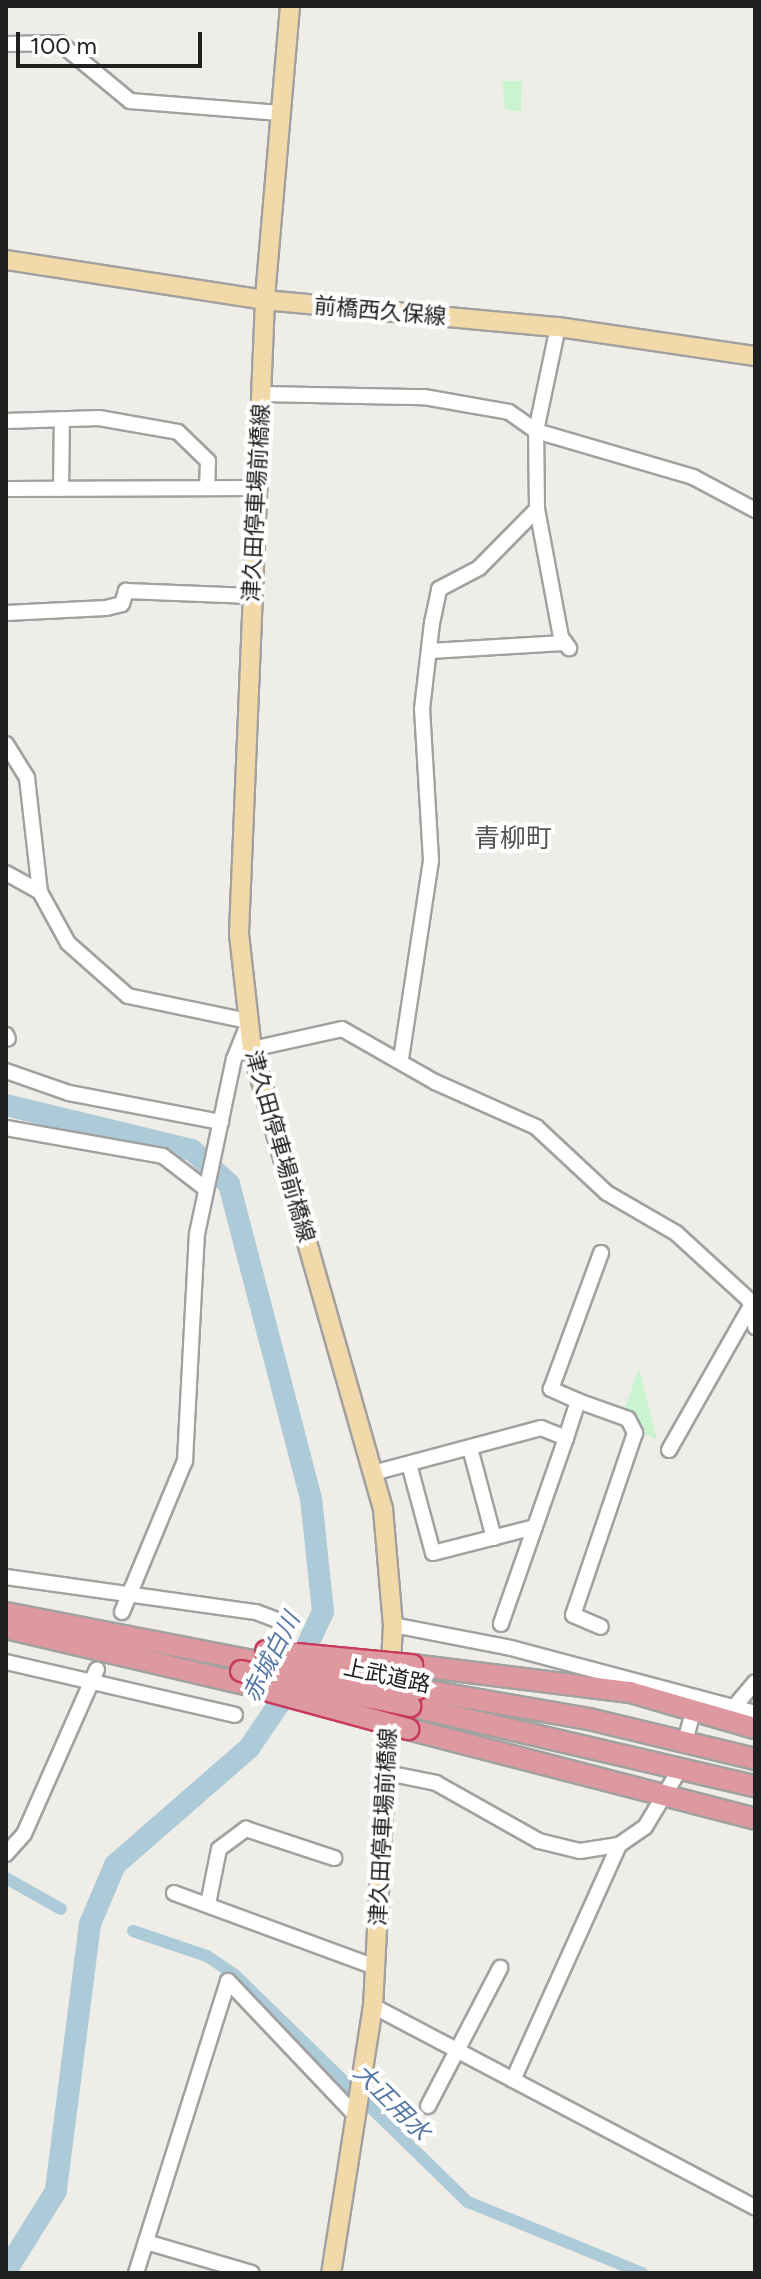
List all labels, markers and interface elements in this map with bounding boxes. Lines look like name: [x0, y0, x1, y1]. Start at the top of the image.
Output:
scale bar: [20, 16, 206, 66]
text: 100 m: [30, 31, 97, 60]
street label: 前橋西久保線: [313, 292, 447, 330]
street label: 津久田停車場前橋線: [238, 403, 274, 603]
district label: 青柳町: [474, 823, 552, 855]
street label: 津久田停車場前橋線: [240, 1047, 320, 1245]
water label: 赤城白川: [236, 1608, 306, 1706]
street label: 上武道路: [341, 1654, 433, 1698]
street label: 津久田停車場前橋線: [365, 1727, 401, 1927]
water label: 大正用水: [348, 2058, 436, 2146]

